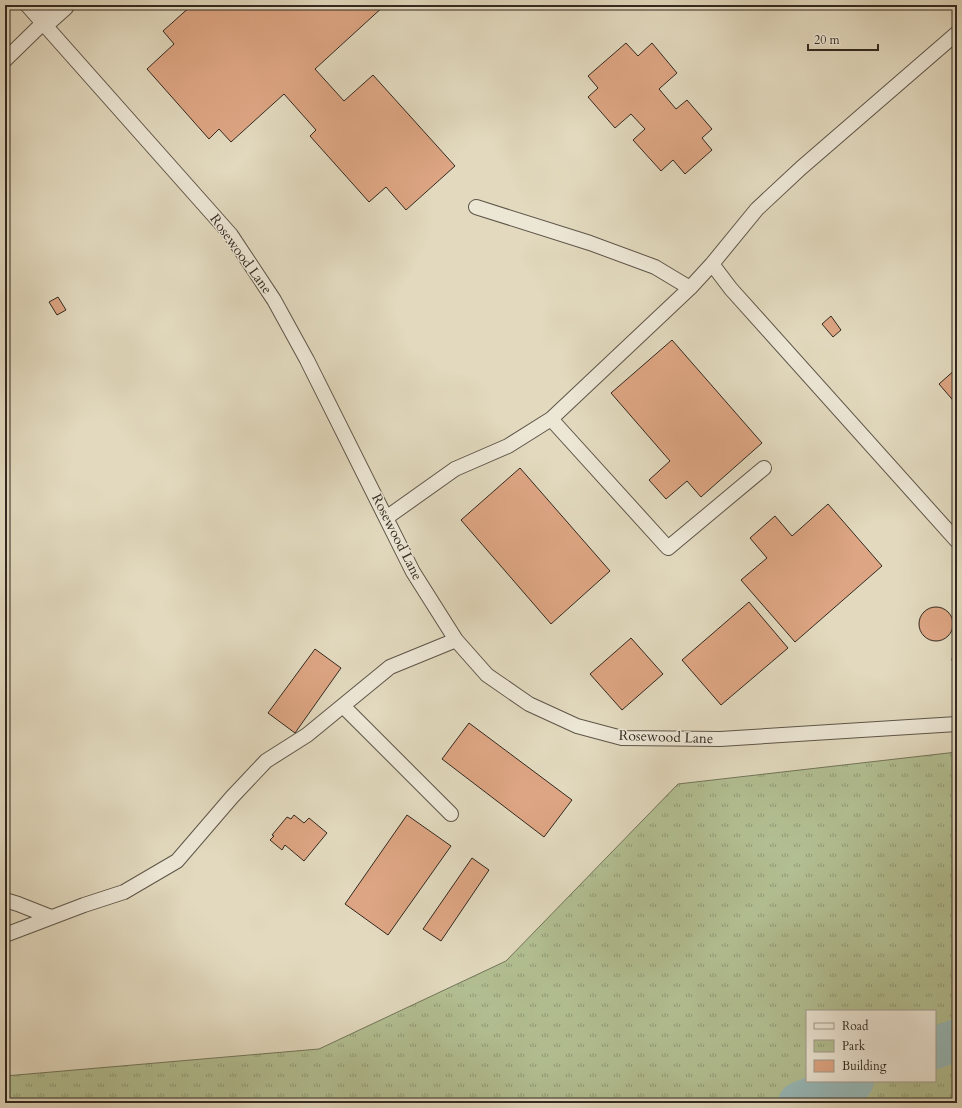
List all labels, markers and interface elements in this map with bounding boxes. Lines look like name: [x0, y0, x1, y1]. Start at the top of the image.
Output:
scale bar: [808, 26, 878, 52]
text: 20 m: [814, 32, 841, 48]
street label: Rosewood Lane: [205, 210, 277, 298]
street label: Rosewood Lane: [367, 490, 427, 584]
street label: Rosewood Lane: [618, 726, 714, 748]
legend: [806, 1010, 936, 1082]
text: Road: [842, 1018, 869, 1034]
text: Park: [842, 1038, 866, 1054]
text: Building: [842, 1058, 887, 1074]

